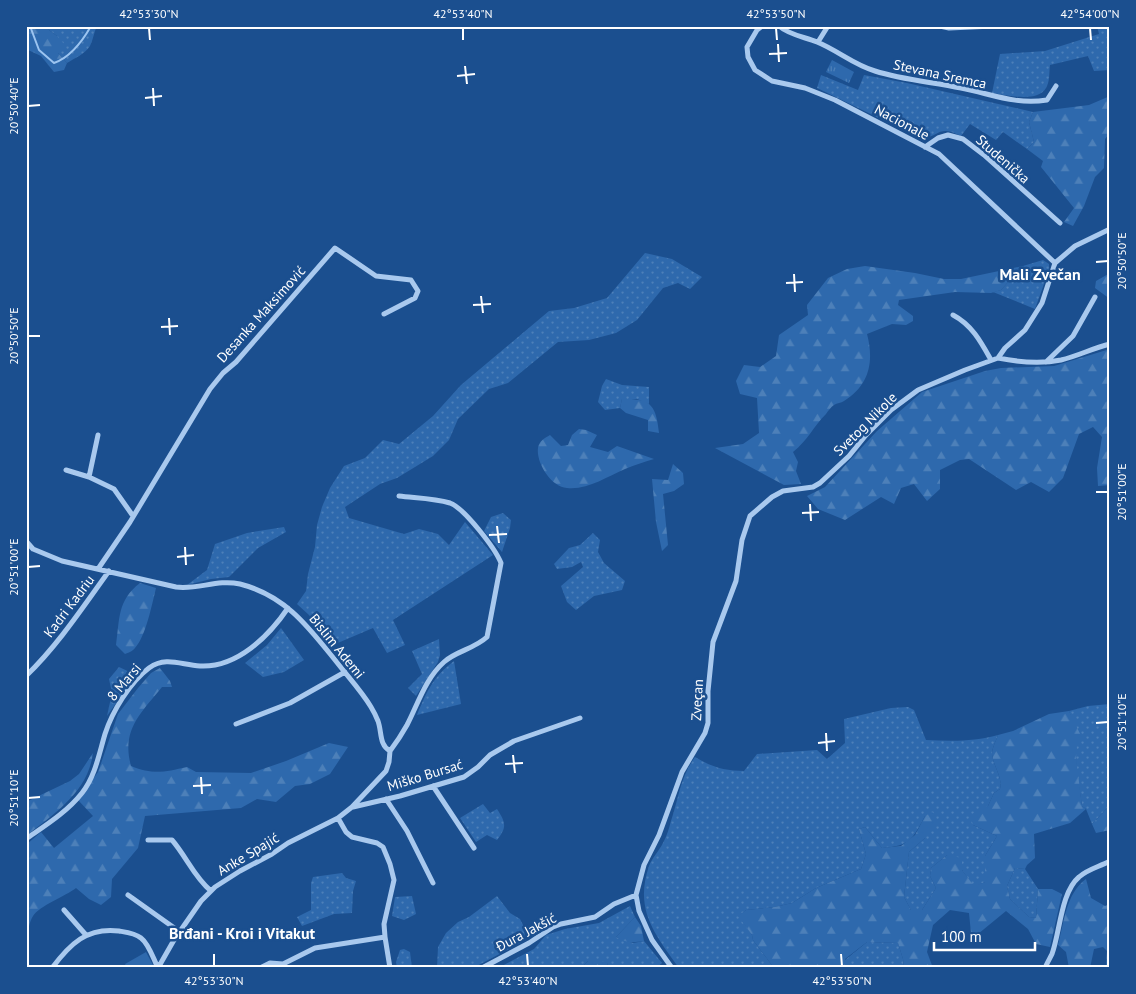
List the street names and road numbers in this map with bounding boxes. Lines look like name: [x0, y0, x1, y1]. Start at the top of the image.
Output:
street label: Stevana Sremca: [892, 55, 988, 93]
street label: Nacionale: [871, 100, 933, 144]
street label: Studenička: [972, 131, 1034, 187]
street label: Desanka Maksimović: [213, 262, 309, 366]
street label: Svetog Nikole: [829, 388, 901, 460]
street label: Kadri Kadriu: [40, 571, 98, 641]
street label: Bislim Ademi: [305, 610, 369, 682]
street label: 8 Marsi: [103, 659, 145, 705]
street label: Zveçan: [687, 679, 707, 721]
street label: Miško Bursać: [385, 755, 465, 795]
street label: Anke Spajić: [214, 829, 282, 879]
street label: Ðura Jakšić: [492, 909, 559, 956]

